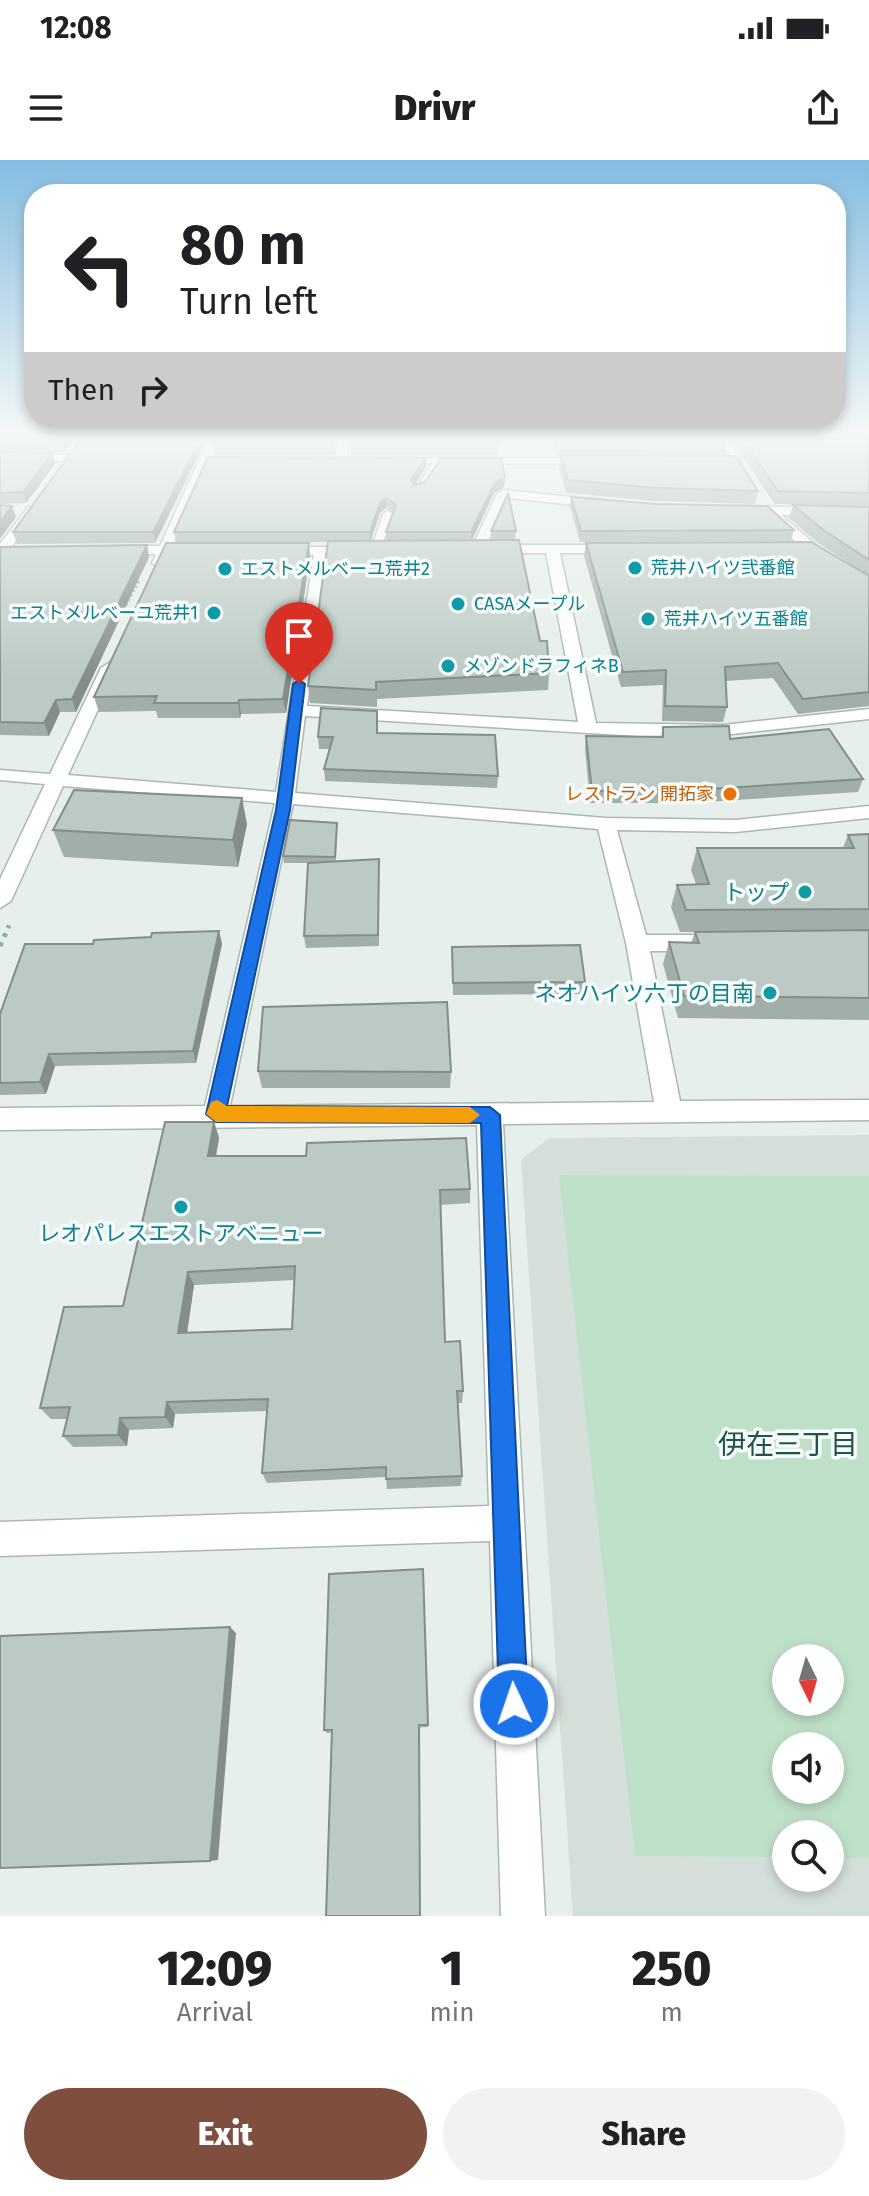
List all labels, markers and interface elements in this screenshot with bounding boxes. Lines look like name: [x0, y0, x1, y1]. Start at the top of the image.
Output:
text: 12:08: [40, 10, 112, 46]
icon: menu: [24, 86, 68, 130]
text: Drivr: [394, 86, 475, 130]
icon: share: [801, 86, 845, 130]
text: 80 m: [180, 212, 306, 279]
icon: left: [48, 216, 152, 320]
text: Turn left: [180, 280, 318, 324]
icon: right: [131, 368, 175, 412]
text: Then: [48, 372, 115, 408]
place label: 荒井ハイツ弐番館: [651, 557, 795, 579]
place label: エストメルベーユ荒井2: [241, 558, 430, 580]
marker: 荒井ハイツ弐番館: [626, 559, 644, 577]
marker: エストメルベーユ荒井2: [216, 560, 234, 578]
place label: CASAメープル: [474, 593, 585, 615]
marker: CASAメープル: [449, 595, 467, 613]
place label: エストメルベーユ荒井1: [10, 602, 198, 624]
pin: [265, 602, 333, 684]
marker: エストメルベーユ荒井1: [205, 604, 223, 622]
place label: 荒井ハイツ五番館: [664, 608, 808, 630]
marker: 荒井ハイツ五番館: [639, 610, 657, 628]
icon: arrive: [277, 614, 321, 658]
place label: メゾンドラフィネB: [464, 655, 619, 677]
marker: メゾンドラフィネB: [439, 657, 457, 675]
place label: レストラン 開拓家: [565, 783, 714, 805]
marker: レストラン 開拓家: [721, 785, 739, 803]
place label: トップ: [723, 879, 789, 906]
marker: トップ: [796, 883, 814, 901]
place label: ネオハイツ六丁の目南: [534, 980, 754, 1007]
marker: ネオハイツ六丁の目南: [761, 984, 779, 1002]
marker: レオパレスエストアベニュー: [172, 1198, 190, 1216]
place label: レオパレスエストアベニュー: [38, 1220, 324, 1247]
district label: 伊在三丁目: [718, 1428, 858, 1461]
north arrow: [772, 1644, 844, 1716]
map controls: [772, 1644, 844, 1892]
position arrow: [472, 1662, 556, 1746]
button: sound: [772, 1732, 844, 1804]
button: search: [772, 1820, 844, 1892]
text: 12:09: [157, 1940, 272, 1998]
text: 1: [441, 1940, 463, 1998]
text: 250: [632, 1940, 712, 1998]
text: Arrival: [177, 1997, 253, 2028]
text: min: [430, 1997, 474, 2028]
text: m: [661, 1997, 683, 2028]
button: Exit: [24, 2088, 427, 2180]
button: Share: [443, 2088, 845, 2180]

